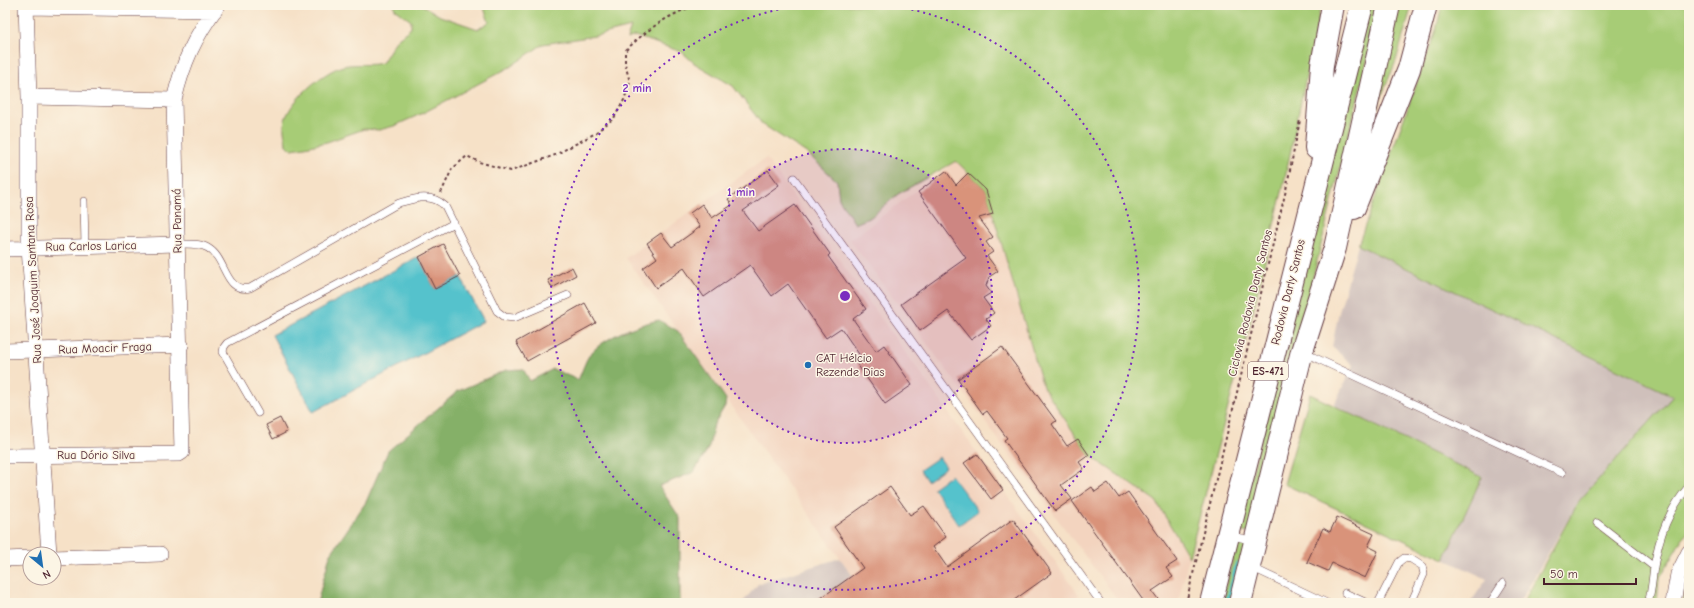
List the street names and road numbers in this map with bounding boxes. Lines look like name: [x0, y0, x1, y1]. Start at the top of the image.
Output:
street label: Rua Panamá: [169, 188, 185, 254]
street label: Rua José Joaquim Santana Rosa: [22, 196, 44, 364]
street label: Ciclovia Rodovia Darly Santos: [1225, 228, 1275, 378]
street label: Rua Carlos Larica: [45, 238, 137, 254]
street label: Rodovia Darly Santos: [1268, 238, 1308, 346]
street label: Rua Moacir Fraga: [58, 339, 152, 357]
road number: ES-471: [1248, 362, 1288, 380]
street label: Rua Dório Silva: [57, 448, 135, 462]

